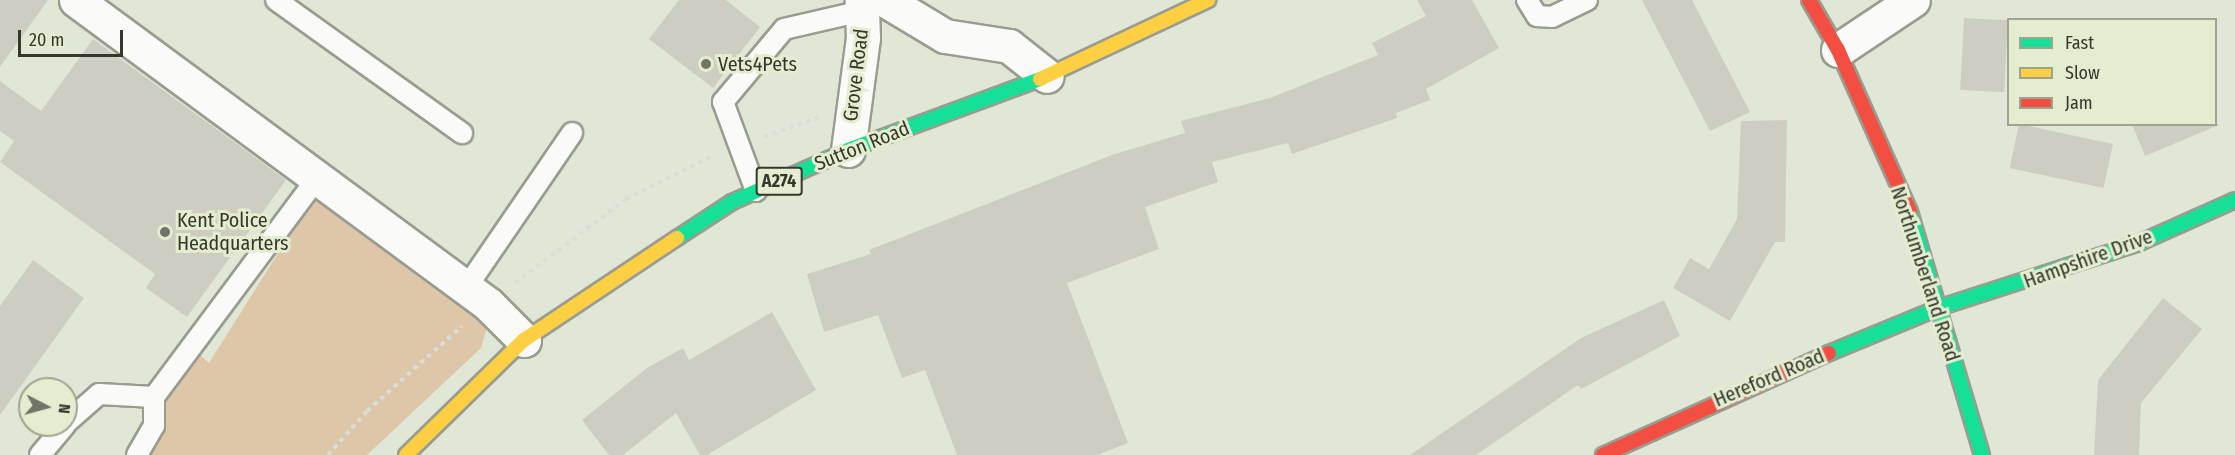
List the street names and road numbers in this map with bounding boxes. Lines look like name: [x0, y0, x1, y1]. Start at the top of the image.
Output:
street label: Grove Road: [838, 27, 874, 123]
street label: Sutton Road: [811, 116, 913, 176]
road number: A274: [755, 166, 803, 196]
street label: Northumberland Road: [1885, 184, 1965, 364]
street label: Hampshire Drive: [2020, 225, 2156, 293]
street label: Hereford Road: [1710, 344, 1828, 412]

